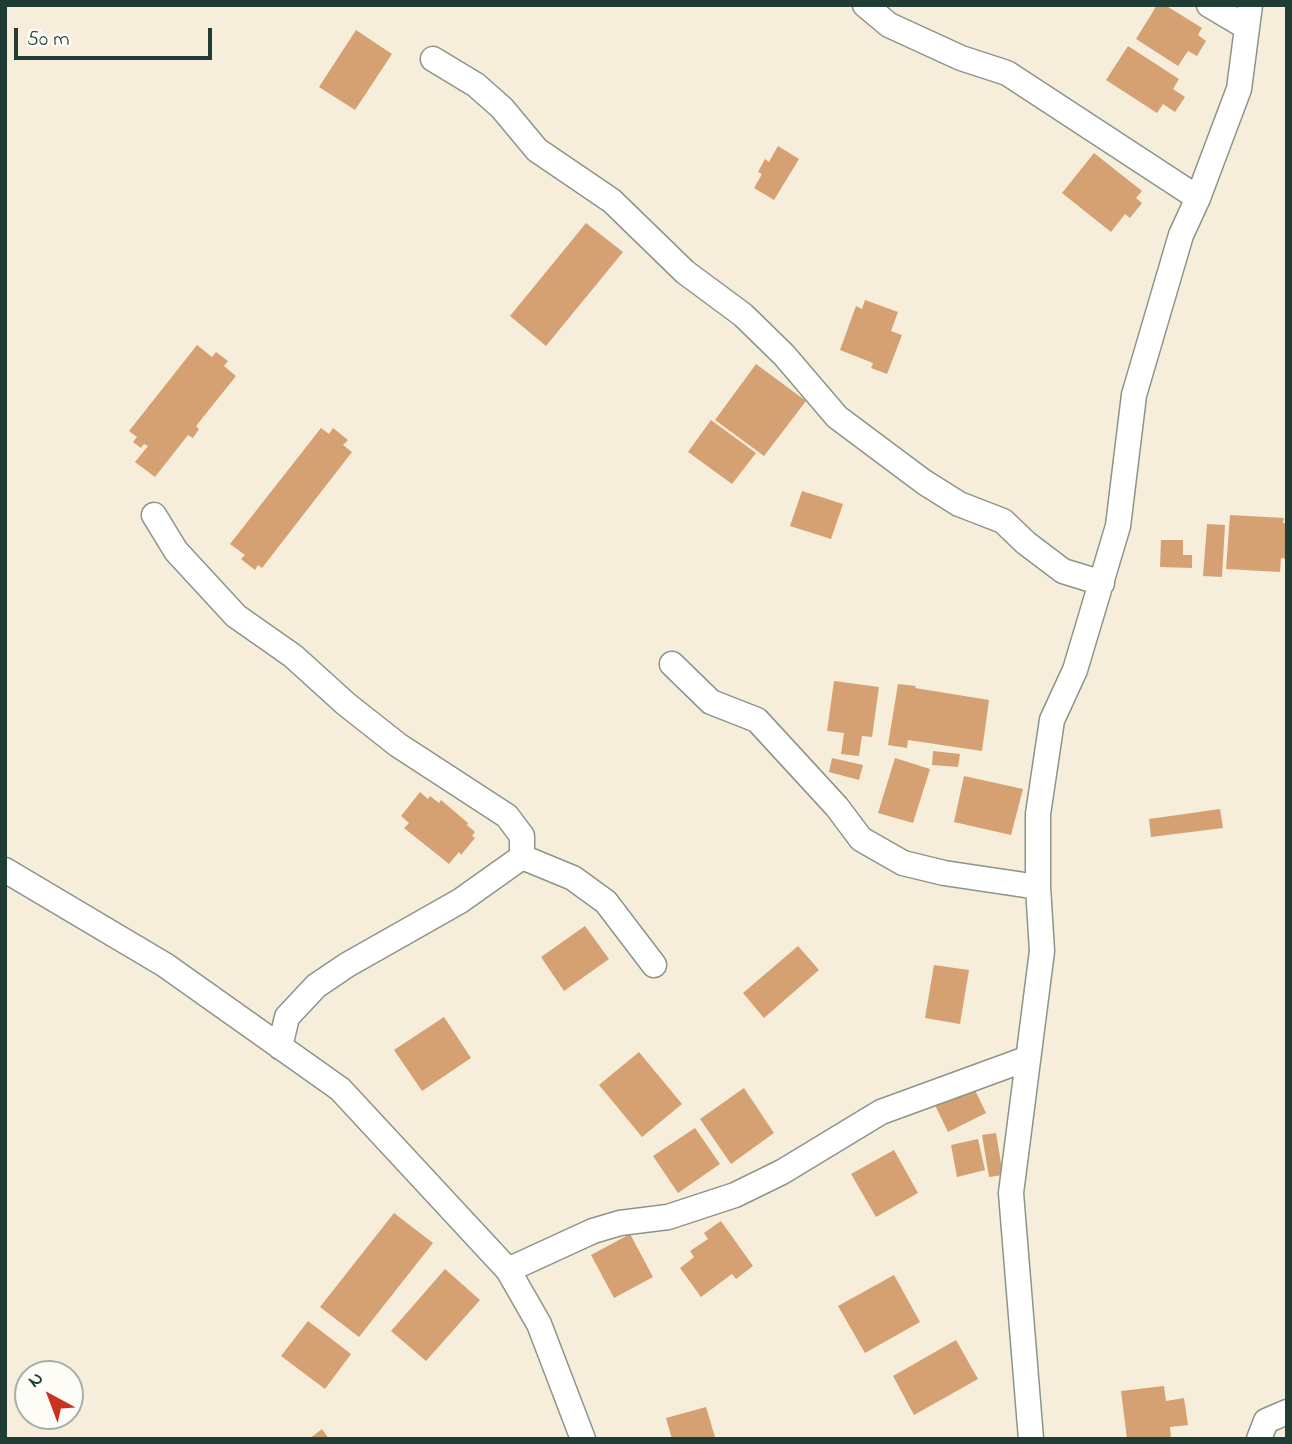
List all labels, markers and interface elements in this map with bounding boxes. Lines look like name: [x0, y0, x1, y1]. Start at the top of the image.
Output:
scale bar: [18, 14, 215, 58]
text: 50 m: [27, 25, 70, 55]
north arrow: [14, 1360, 84, 1430]
text: N: [23, 1366, 50, 1395]

